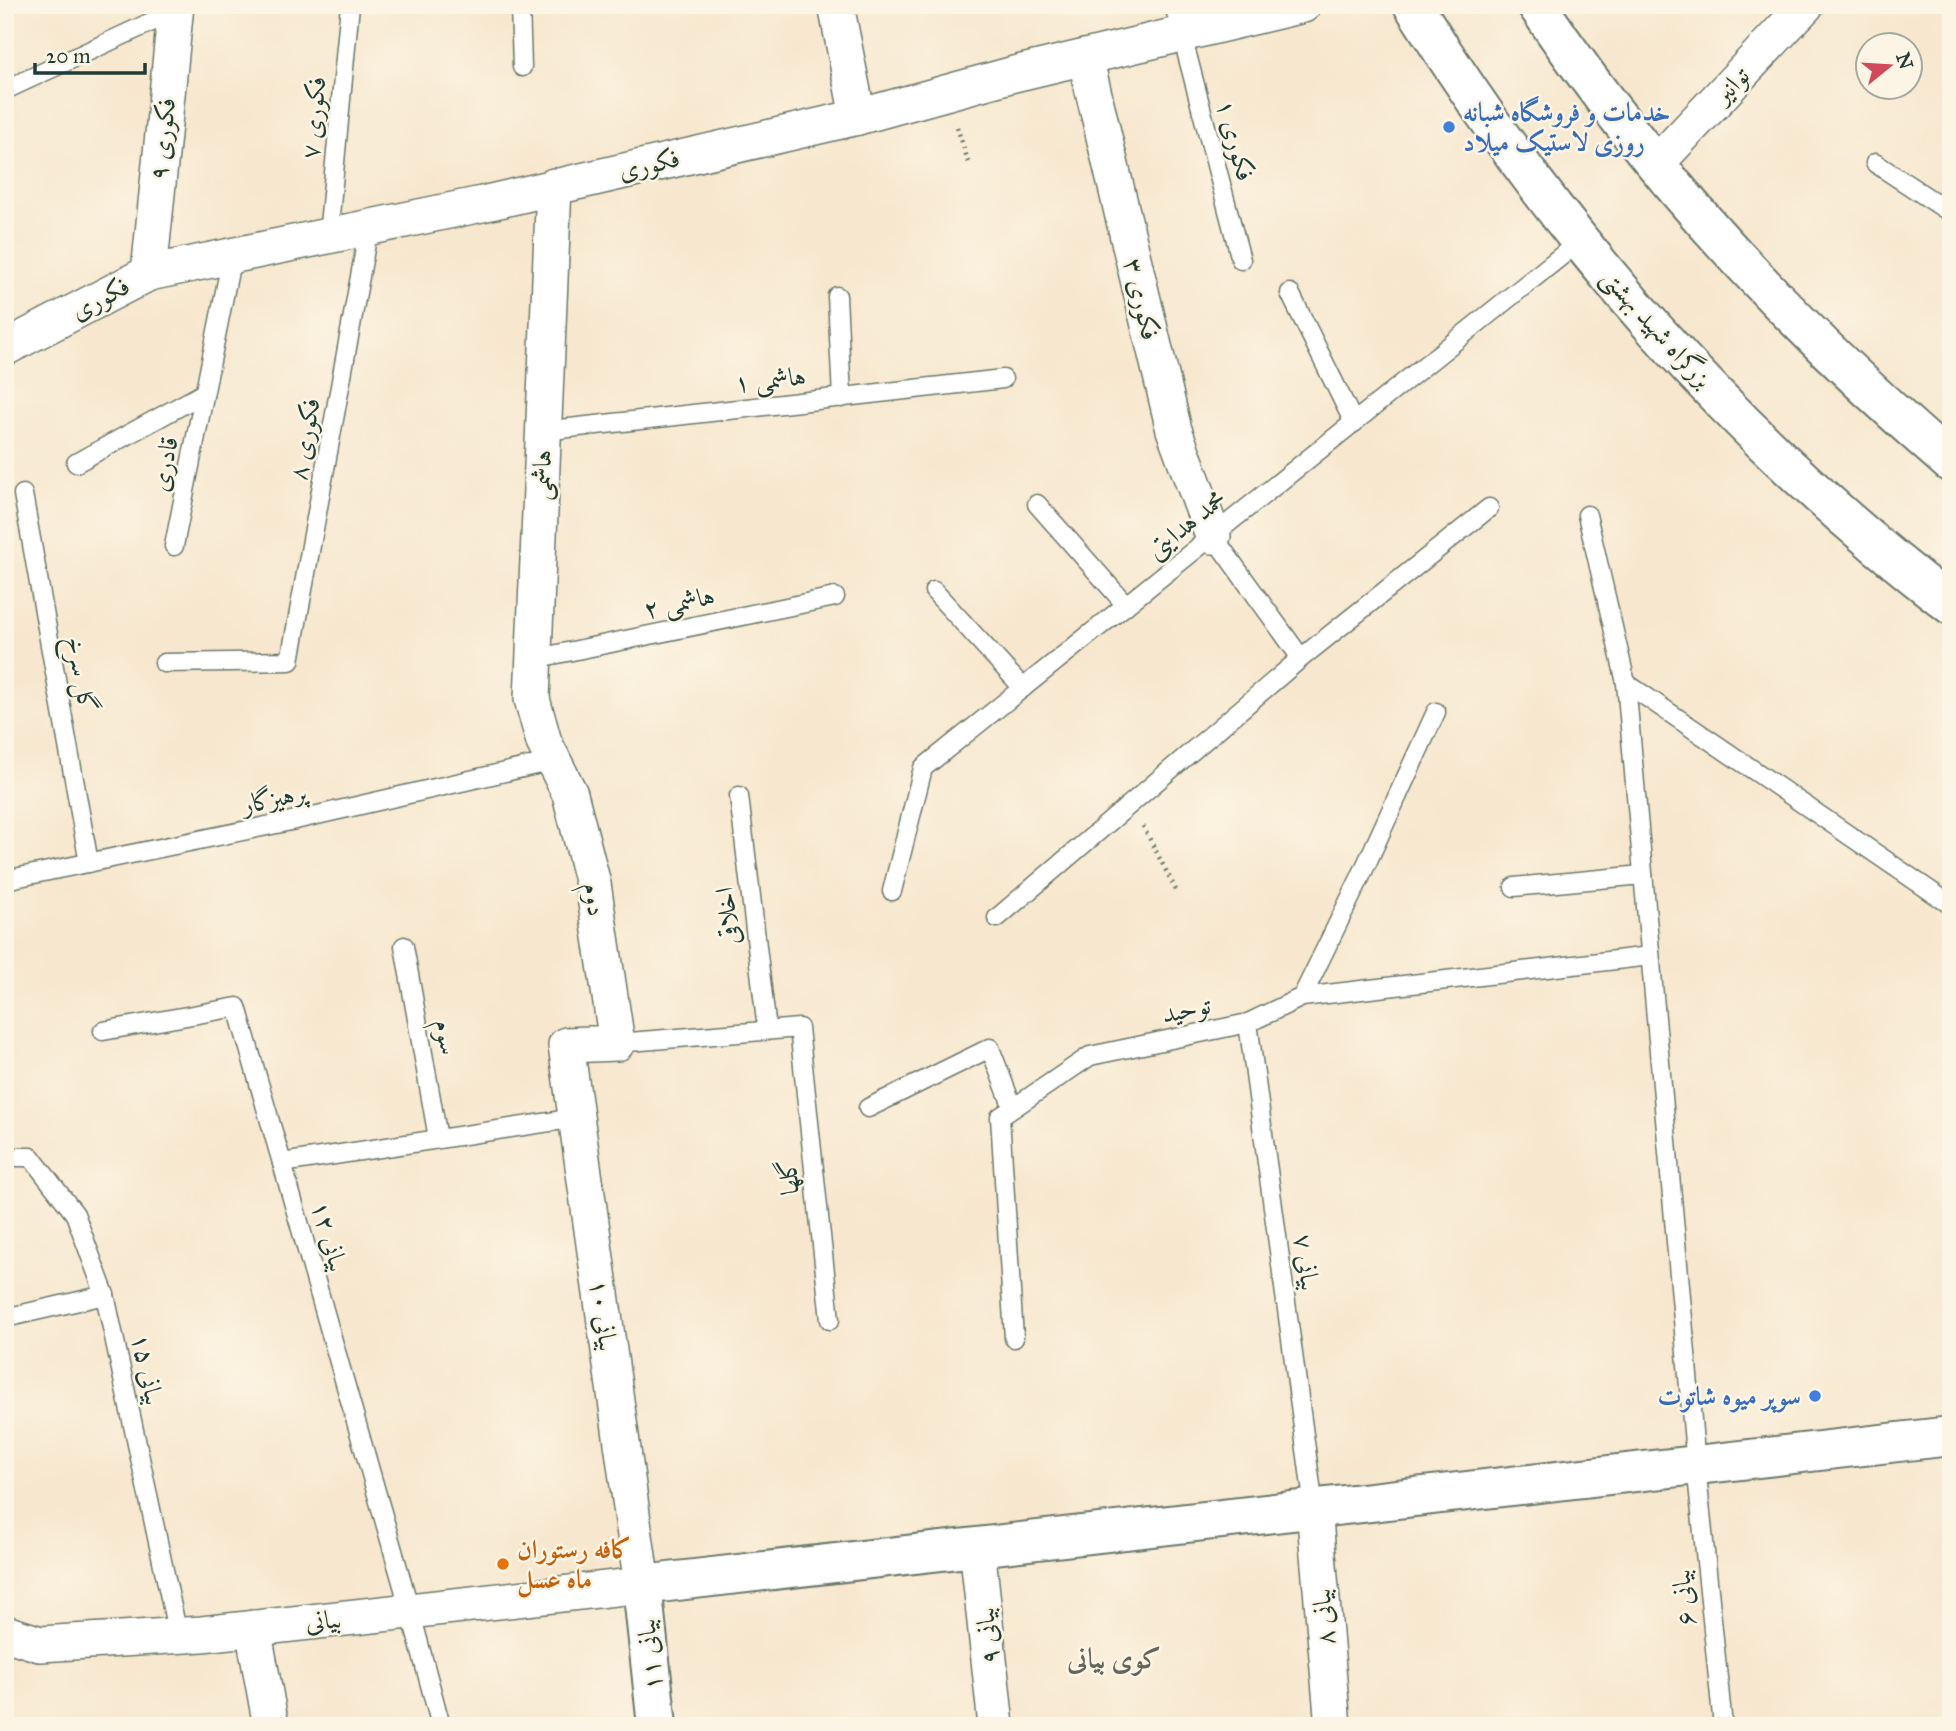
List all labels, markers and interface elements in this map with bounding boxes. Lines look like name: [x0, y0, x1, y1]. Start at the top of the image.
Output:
scale bar: [35, 32, 145, 76]
north arrow: [1854, 32, 1924, 102]
text: 20 m: [46, 43, 91, 69]
text: N: [1891, 50, 1918, 72]
street label: توانیر: [1704, 59, 1757, 113]
street label: فکوری ۷: [293, 75, 334, 161]
place label: خدمات و فروشگاه شبانه روزی لاستیک میلاد: [1463, 95, 1670, 158]
street label: فکوری ۹: [142, 96, 183, 182]
street label: فکوری ۱: [1209, 96, 1262, 184]
marker: خدمات و فروشگاه شبانه روزی لاستیک میلاد: [1441, 119, 1457, 135]
street label: فکوری: [615, 141, 683, 188]
street label: فکوری ۳: [1116, 255, 1167, 343]
street label: بزرگراه شهید بهشتی: [1593, 261, 1720, 397]
street label: فکوری: [65, 269, 135, 328]
street label: هاشمی ۱: [733, 359, 808, 401]
street label: فکوری ۸: [281, 395, 328, 483]
street label: قادری: [143, 434, 185, 494]
street label: هاشمی: [524, 449, 560, 501]
street label: محمد هدایتی: [1140, 482, 1233, 566]
street label: هاشمی ۲: [641, 579, 718, 627]
street label: گل سرخ: [52, 633, 104, 716]
street label: پرهیزگار: [236, 775, 312, 822]
street label: دوم: [569, 880, 614, 920]
street label: اخلاقی: [708, 885, 746, 947]
street label: توحید: [1158, 988, 1215, 1031]
street label: سوم: [421, 1017, 466, 1058]
street label: گلها: [770, 1157, 806, 1197]
street label: بیانی ۱۲: [305, 1197, 355, 1275]
street label: بیانی ۷: [1287, 1232, 1327, 1292]
street label: بیانی ۱۰: [583, 1277, 625, 1353]
street label: بیانی ۱۵: [125, 1331, 171, 1407]
place label: سوپر میوه شاتوت: [1658, 1380, 1801, 1413]
marker: سوپر میوه شاتوت: [1807, 1388, 1823, 1404]
place label: کافه رستوران ماه عسل: [517, 1533, 632, 1598]
marker: کافه رستوران ماه عسل: [495, 1556, 511, 1572]
street label: بیانی ۶: [1664, 1568, 1702, 1628]
street label: بیانی ۸: [1305, 1587, 1341, 1647]
street label: بیانی: [304, 1602, 342, 1638]
street label: بیانی ۹: [968, 1606, 1006, 1666]
street label: بیانی ۱۱: [629, 1618, 669, 1692]
district label: کوی بیانی: [1066, 1641, 1161, 1676]

